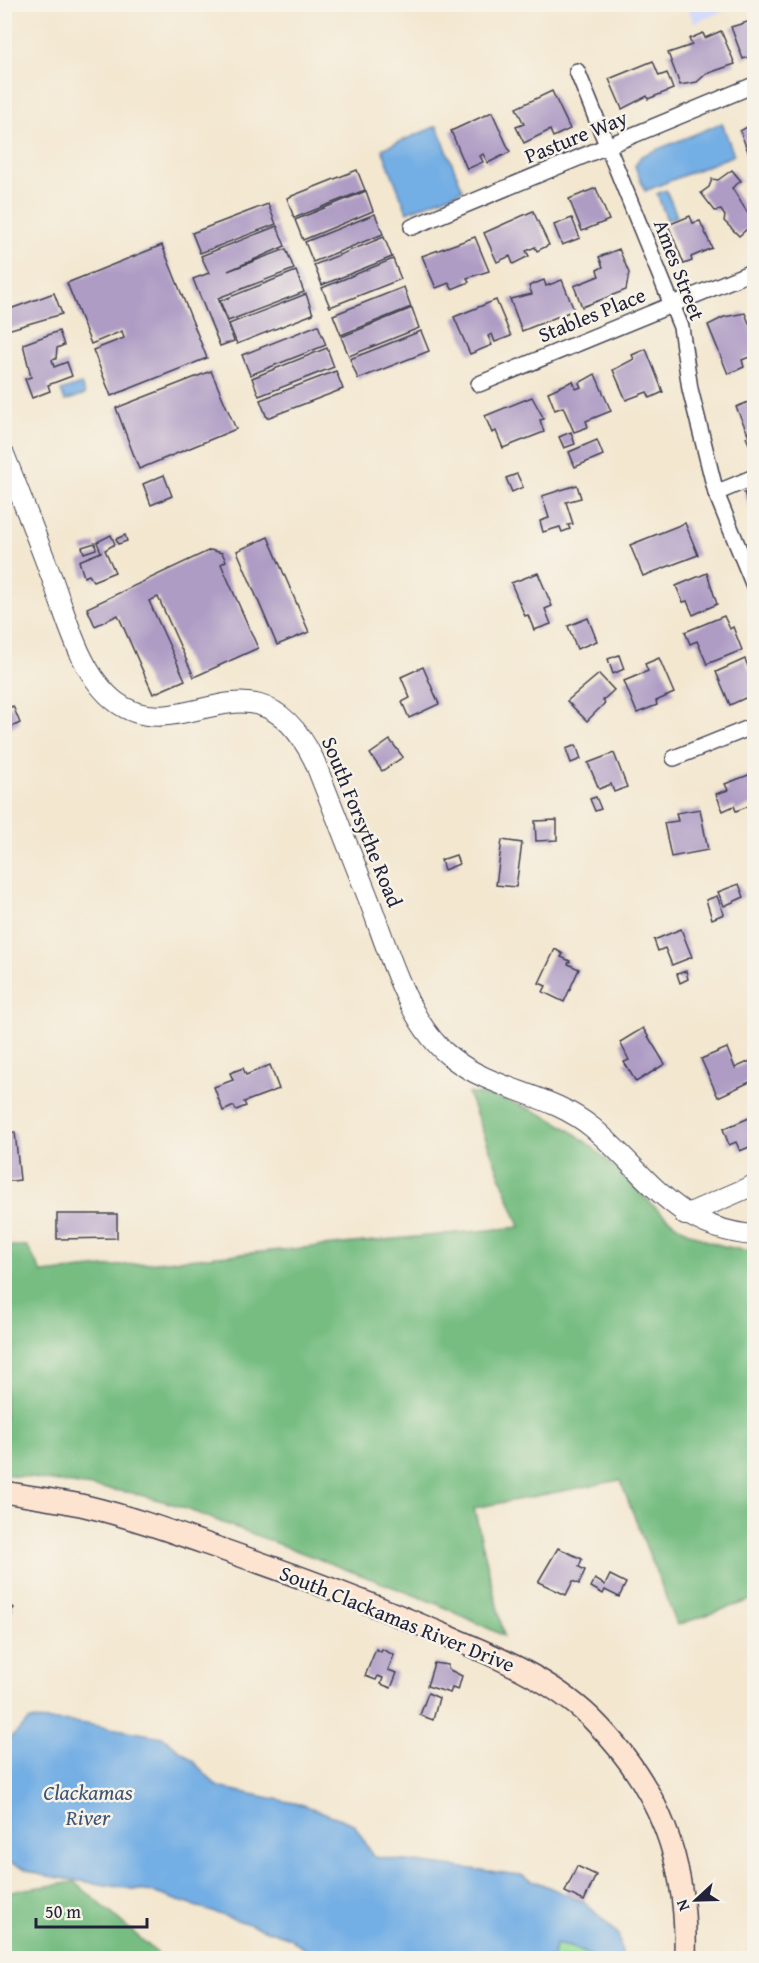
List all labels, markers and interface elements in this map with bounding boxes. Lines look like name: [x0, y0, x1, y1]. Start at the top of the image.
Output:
street label: Pasture Way: [520, 102, 632, 171]
street label: Ames Street: [646, 215, 713, 325]
street label: Stables Place: [533, 279, 650, 350]
street label: South Forsythe Road: [314, 732, 411, 912]
street label: South Clackamas River Drive: [275, 1557, 520, 1680]
water label: Clackamas River: [43, 1776, 133, 1833]
north arrow: [666, 1870, 726, 1930]
scale bar: [36, 1891, 147, 1929]
text: N: [669, 1896, 695, 1915]
text: 50 m: [45, 1898, 81, 1925]

